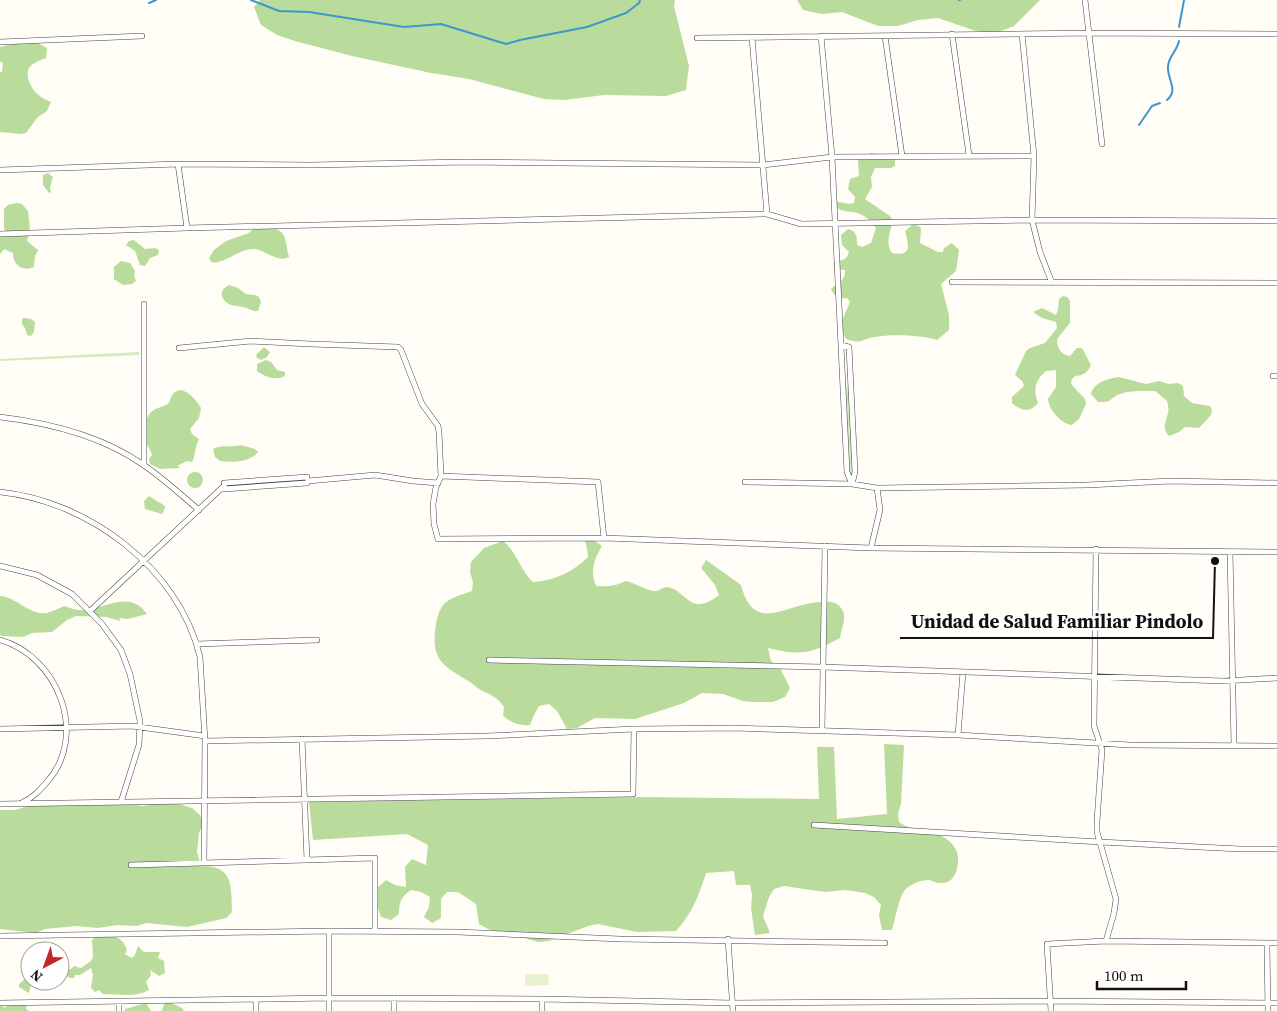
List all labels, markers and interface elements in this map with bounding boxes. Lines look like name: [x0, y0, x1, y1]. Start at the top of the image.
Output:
callout: Unidad de Salud Familiar Pindolo: [900, 604, 1213, 638]
text: Unidad de Salud Familiar Pindolo: [911, 608, 1204, 634]
north arrow: [20, 941, 70, 991]
scale bar: [1097, 958, 1186, 990]
text: N: [26, 965, 47, 987]
text: 100 m: [1104, 965, 1144, 986]

